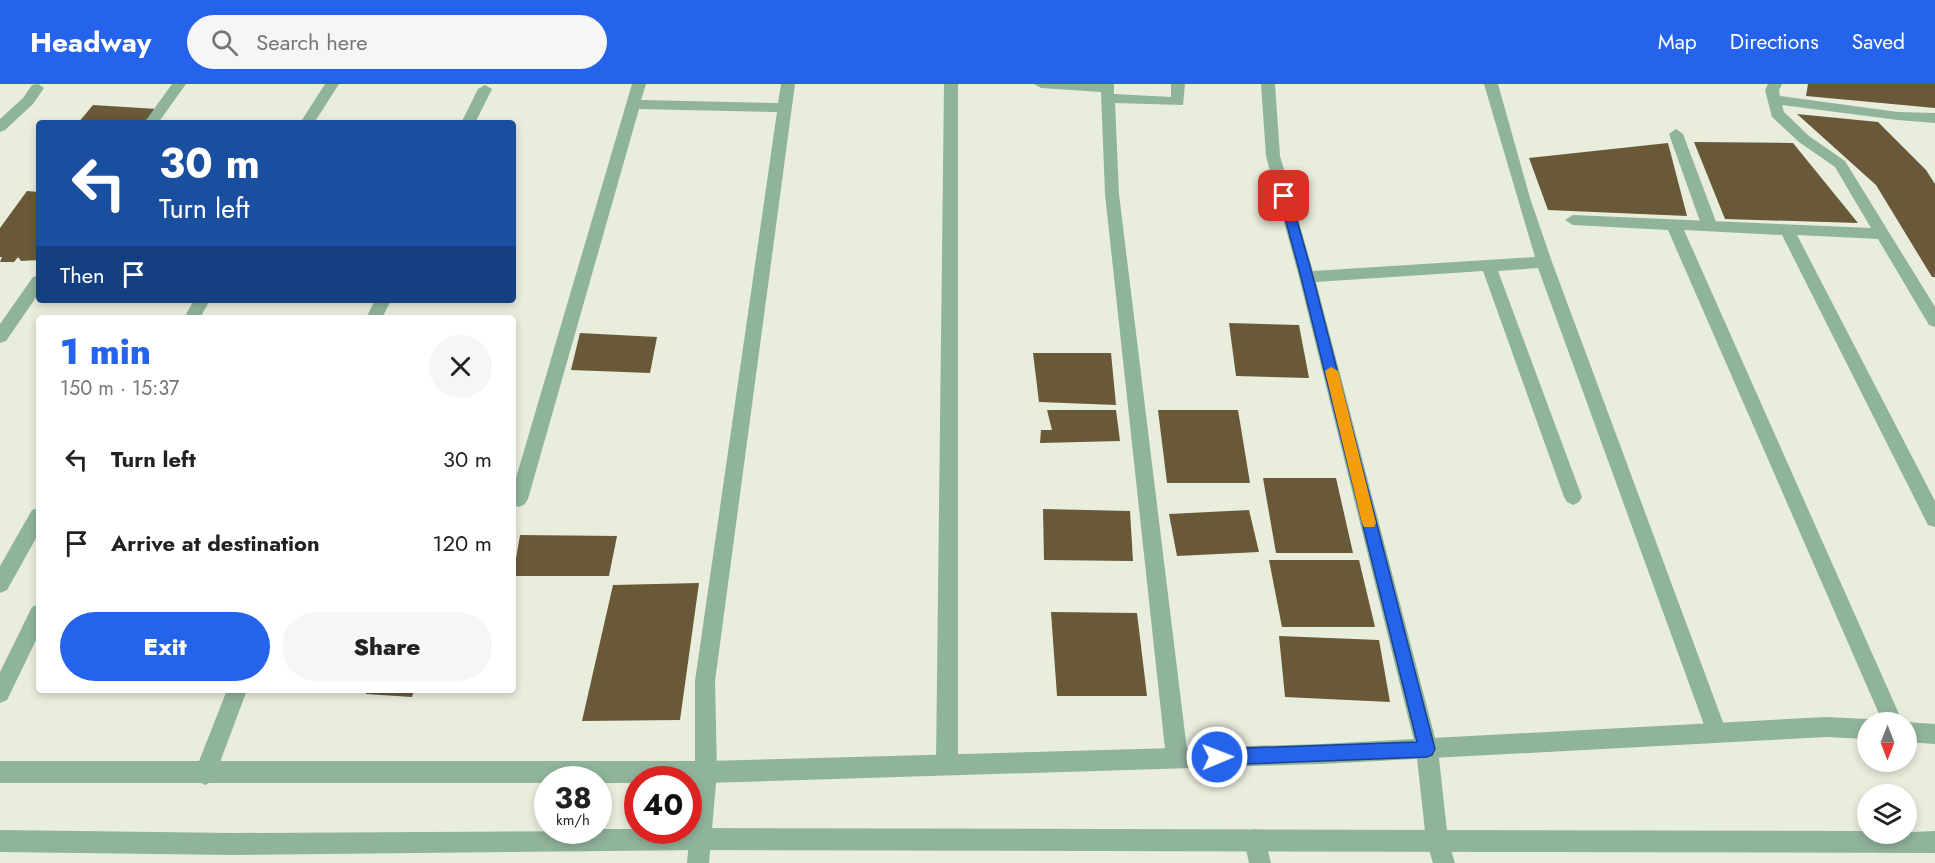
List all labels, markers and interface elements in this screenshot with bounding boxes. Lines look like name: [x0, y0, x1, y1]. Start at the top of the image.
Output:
search box: [187, 15, 607, 69]
text: Headway: [30, 22, 151, 63]
icon: search: [208, 26, 241, 59]
text: Search here: [256, 26, 368, 58]
text: Map: [1658, 27, 1697, 57]
text: Directions: [1730, 27, 1819, 57]
text: Saved: [1852, 27, 1905, 57]
text: 30 m: [159, 133, 260, 194]
icon: left: [60, 144, 138, 222]
pin: [1258, 170, 1309, 221]
icon: arrive: [1267, 179, 1300, 212]
text: Turn left: [159, 189, 249, 228]
icon: arrive: [117, 258, 150, 291]
text: Then: [60, 259, 105, 291]
text: 1 min: [60, 325, 151, 377]
button: close: [429, 335, 492, 398]
text: 150 m · 15:37: [60, 374, 179, 403]
icon: left: [60, 443, 93, 476]
text: Turn left: [111, 443, 196, 475]
text: 30 m: [443, 443, 492, 475]
icon: arrive: [60, 527, 93, 560]
text: Arrive at destination: [111, 527, 320, 559]
text: 120 m: [433, 527, 492, 559]
button: Exit: [60, 612, 270, 681]
button: Share: [282, 612, 492, 681]
north arrow: [1857, 712, 1917, 772]
map controls: [1857, 712, 1917, 844]
position arrow: [1185, 725, 1249, 789]
speed limit sign: 40: [624, 766, 702, 844]
text: 38: [554, 776, 592, 819]
button: layers: [1857, 784, 1917, 844]
text: km/h: [556, 809, 590, 831]

